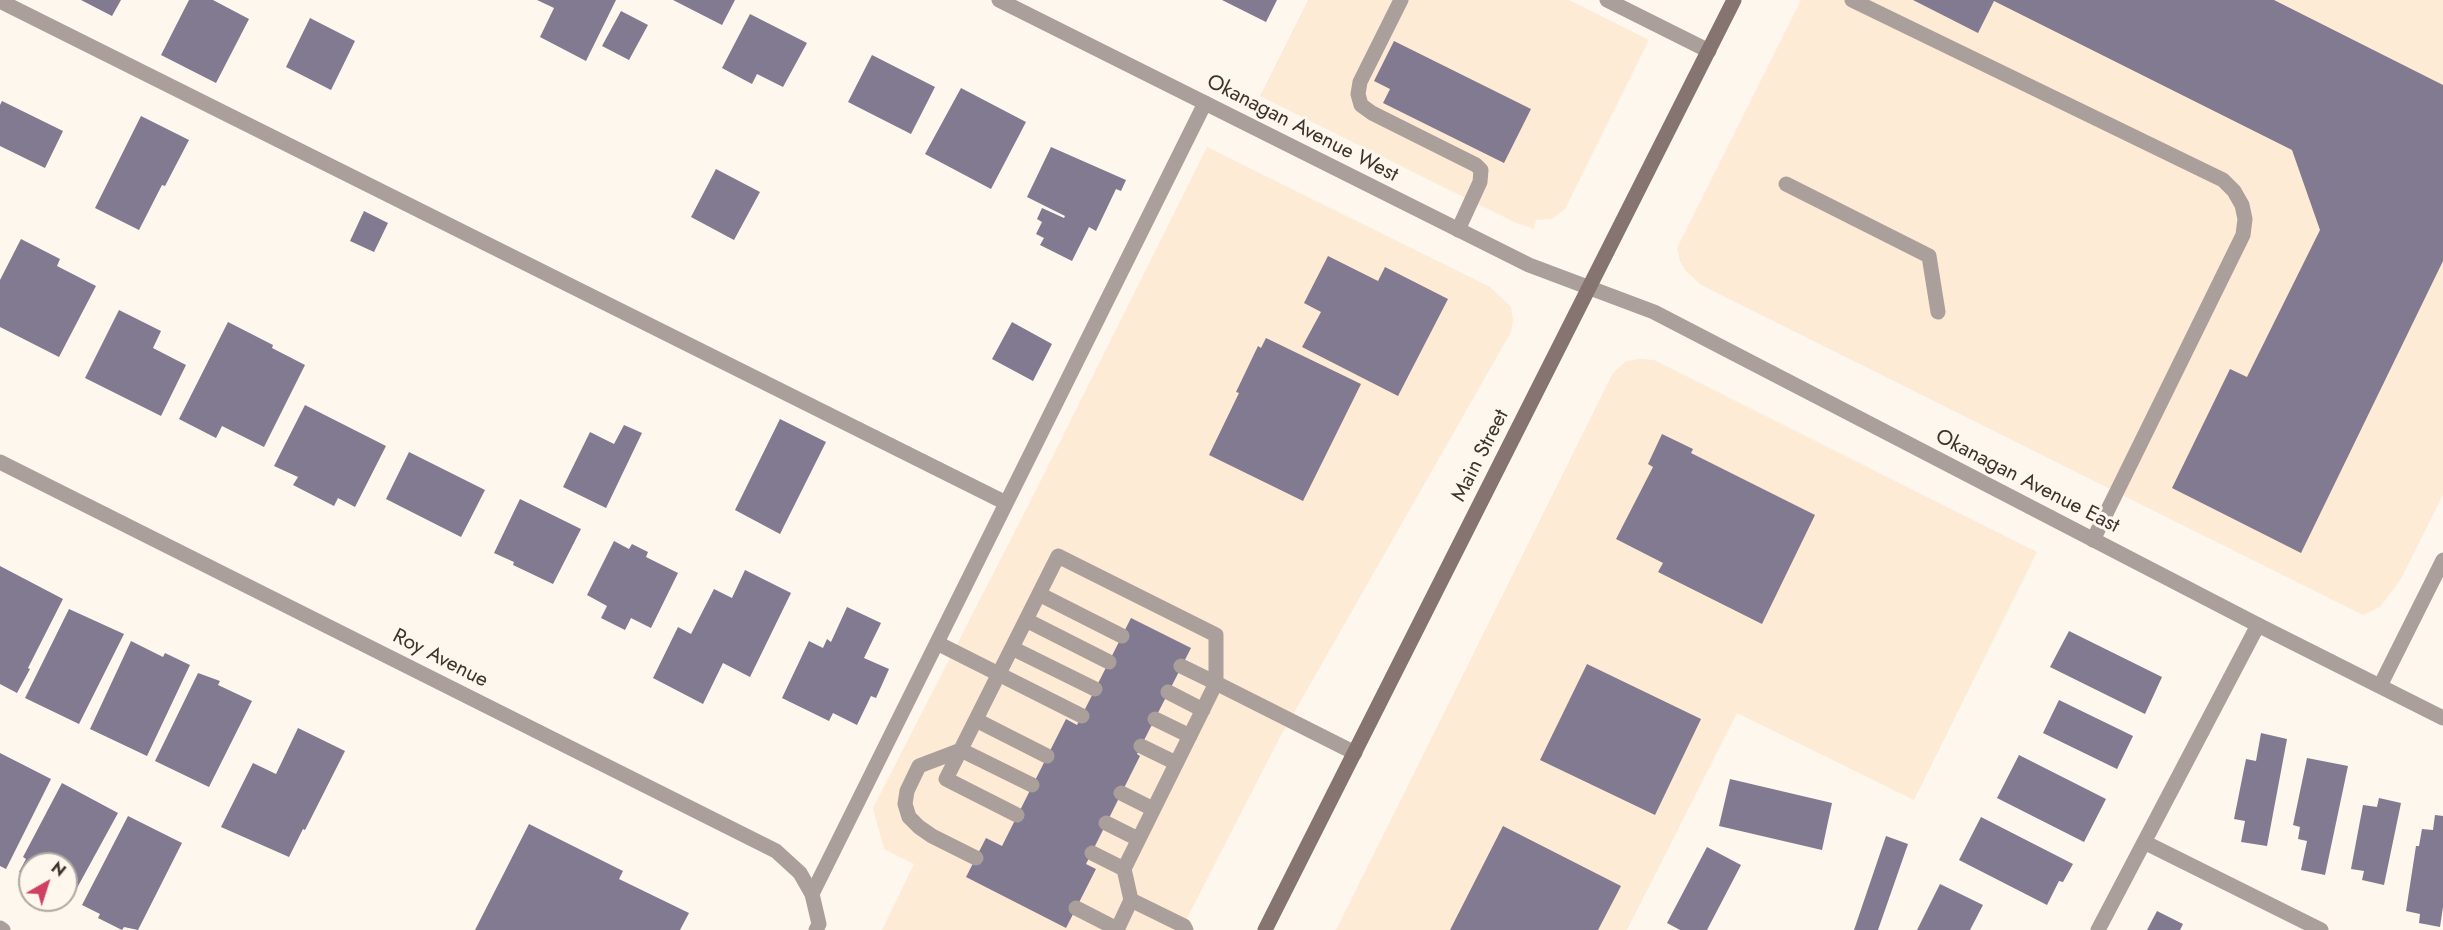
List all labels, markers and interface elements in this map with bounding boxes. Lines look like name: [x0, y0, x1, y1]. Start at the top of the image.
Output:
street label: Okanagan Avenue West: [1202, 70, 1402, 188]
street label: Main Street: [1447, 406, 1515, 506]
street label: Okanagan Avenue East: [1931, 425, 2123, 539]
street label: Roy Avenue: [388, 624, 492, 694]
north arrow: [18, 852, 78, 912]
text: N: [46, 856, 71, 882]

